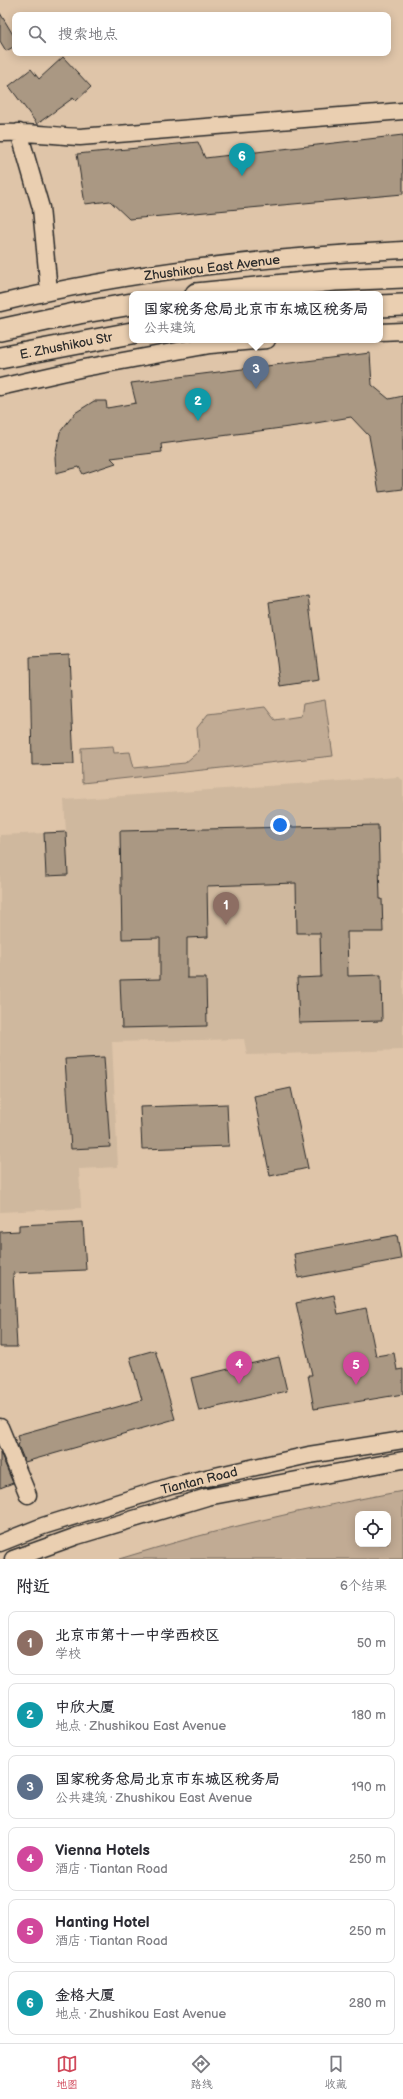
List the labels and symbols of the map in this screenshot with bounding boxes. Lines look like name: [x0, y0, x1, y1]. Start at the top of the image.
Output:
pin: 6: [229, 143, 255, 176]
street label: Zhushikou East Avenue: [142, 252, 281, 284]
street label: E. Zhushikou Str: [18, 329, 114, 363]
pin: 3: [243, 356, 269, 389]
pin: 2: [185, 388, 211, 421]
your location: [270, 815, 290, 835]
pin: 1: [213, 892, 239, 925]
pin: 4: [226, 1351, 252, 1384]
pin: 5: [343, 1352, 369, 1385]
street label: Tiantan Road: [159, 1464, 239, 1498]

